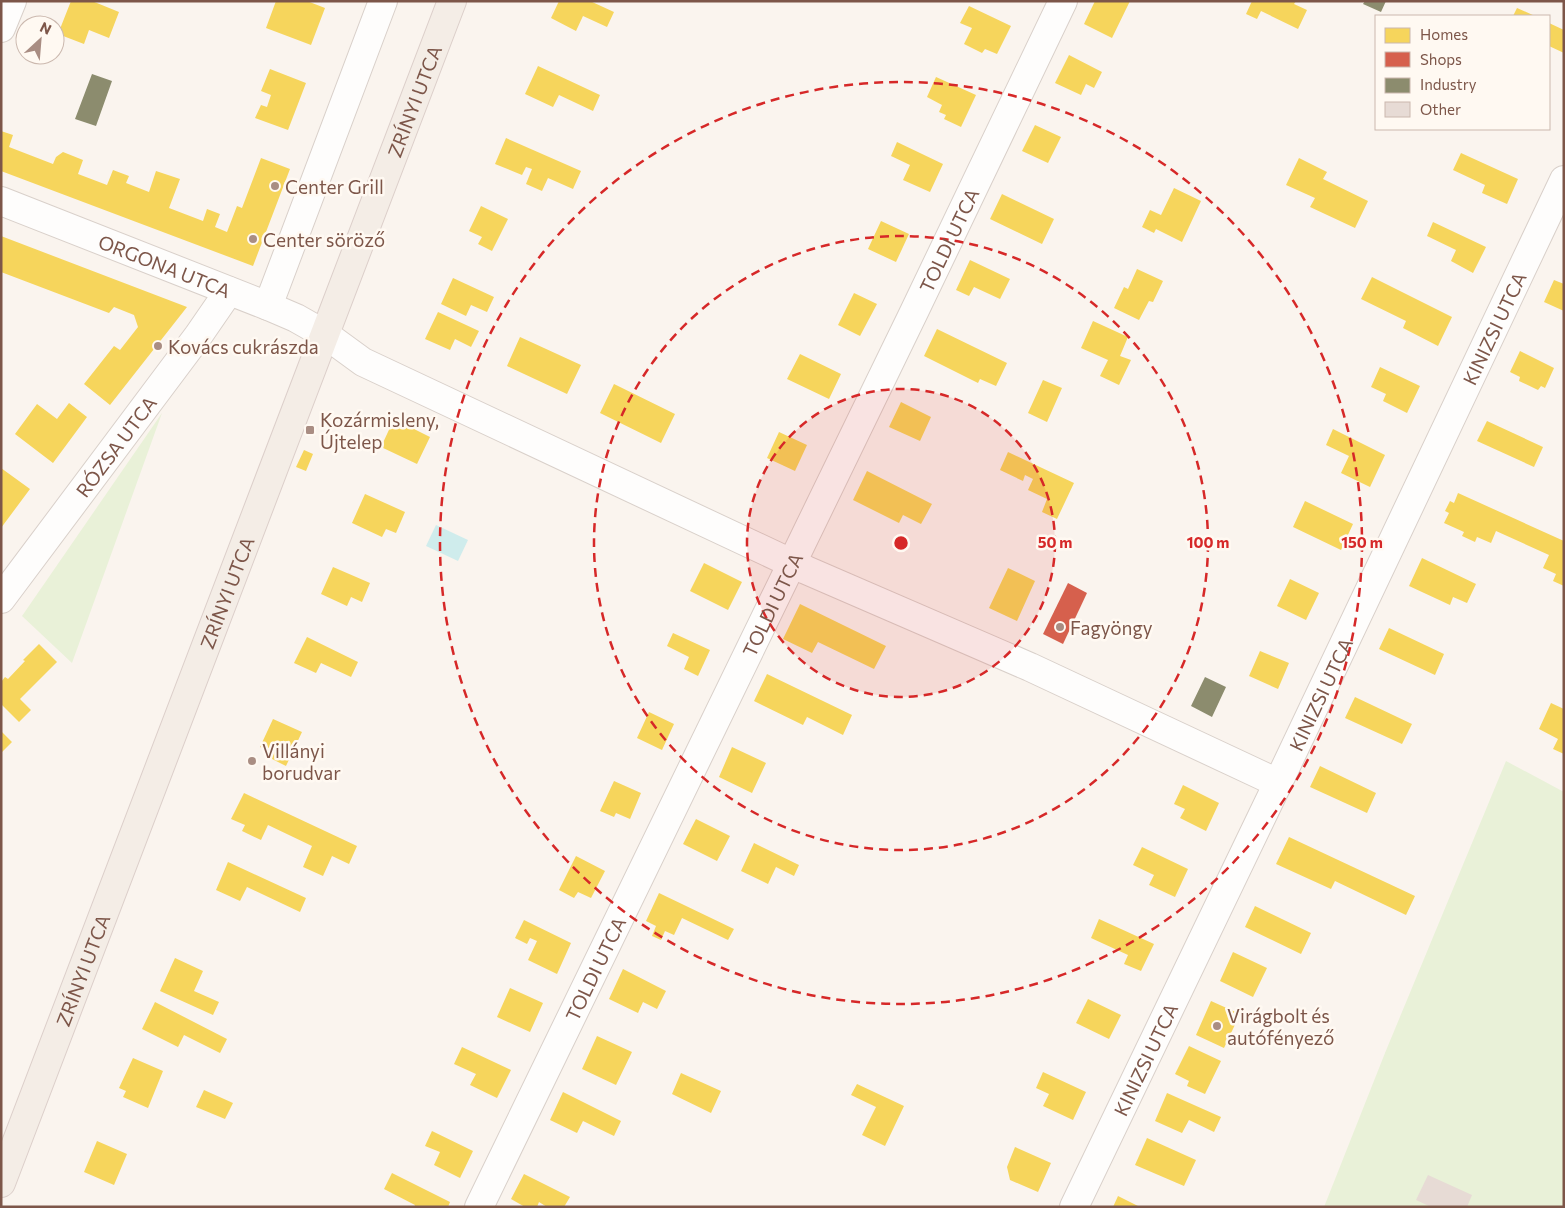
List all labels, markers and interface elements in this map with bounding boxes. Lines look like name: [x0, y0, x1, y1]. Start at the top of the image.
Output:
north arrow: [15, 15, 65, 65]
legend: [1375, 15, 1550, 130]
text: N: [37, 18, 54, 38]
text: Homes: [1420, 25, 1468, 43]
street label: ZRÍNYI UTCA: [382, 42, 446, 160]
text: Shops: [1420, 50, 1462, 68]
text: Industry: [1420, 75, 1477, 93]
text: Other: [1420, 100, 1461, 118]
place label: Center Grill: [285, 175, 384, 198]
marker: Center Grill: [269, 180, 281, 192]
street label: TOLDI UTCA: [914, 184, 983, 296]
place label: Center söröző: [263, 228, 385, 251]
street label: ORGONA UTCA: [95, 229, 234, 302]
marker: Center söröző: [247, 233, 259, 245]
street label: KINIZSI UTCA: [1457, 268, 1530, 388]
place label: Kovács cukrászda: [168, 335, 319, 358]
marker: Kovács cukrászda: [152, 340, 164, 352]
street label: RÓZSA UTCA: [70, 391, 161, 501]
place label: Kozármisleny, Újtelep: [320, 408, 439, 453]
marker: Kozármisleny, Újtelep: [304, 424, 316, 436]
street label: ZRÍNYI UTCA: [195, 533, 258, 652]
text: 50 m: [1038, 533, 1072, 551]
text: 100 m: [1187, 533, 1229, 551]
text: 150 m: [1341, 533, 1383, 551]
centre of rings: [892, 534, 910, 552]
street label: TOLDI UTCA: [737, 549, 807, 660]
place label: Fagyöngy: [1070, 616, 1153, 639]
marker: Fagyöngy: [1054, 621, 1066, 633]
street label: KINIZSI UTCA: [1284, 634, 1357, 754]
place label: Villányi borudvar: [262, 739, 341, 784]
marker: Villányi borudvar: [246, 755, 258, 767]
street label: ZRÍNYI UTCA: [50, 911, 114, 1029]
street label: TOLDI UTCA: [560, 913, 630, 1024]
street label: KINIZSI UTCA: [1108, 999, 1182, 1119]
place label: Virágbolt és autófényező: [1227, 1004, 1334, 1049]
marker: Virágbolt és autófényező: [1211, 1020, 1223, 1032]

